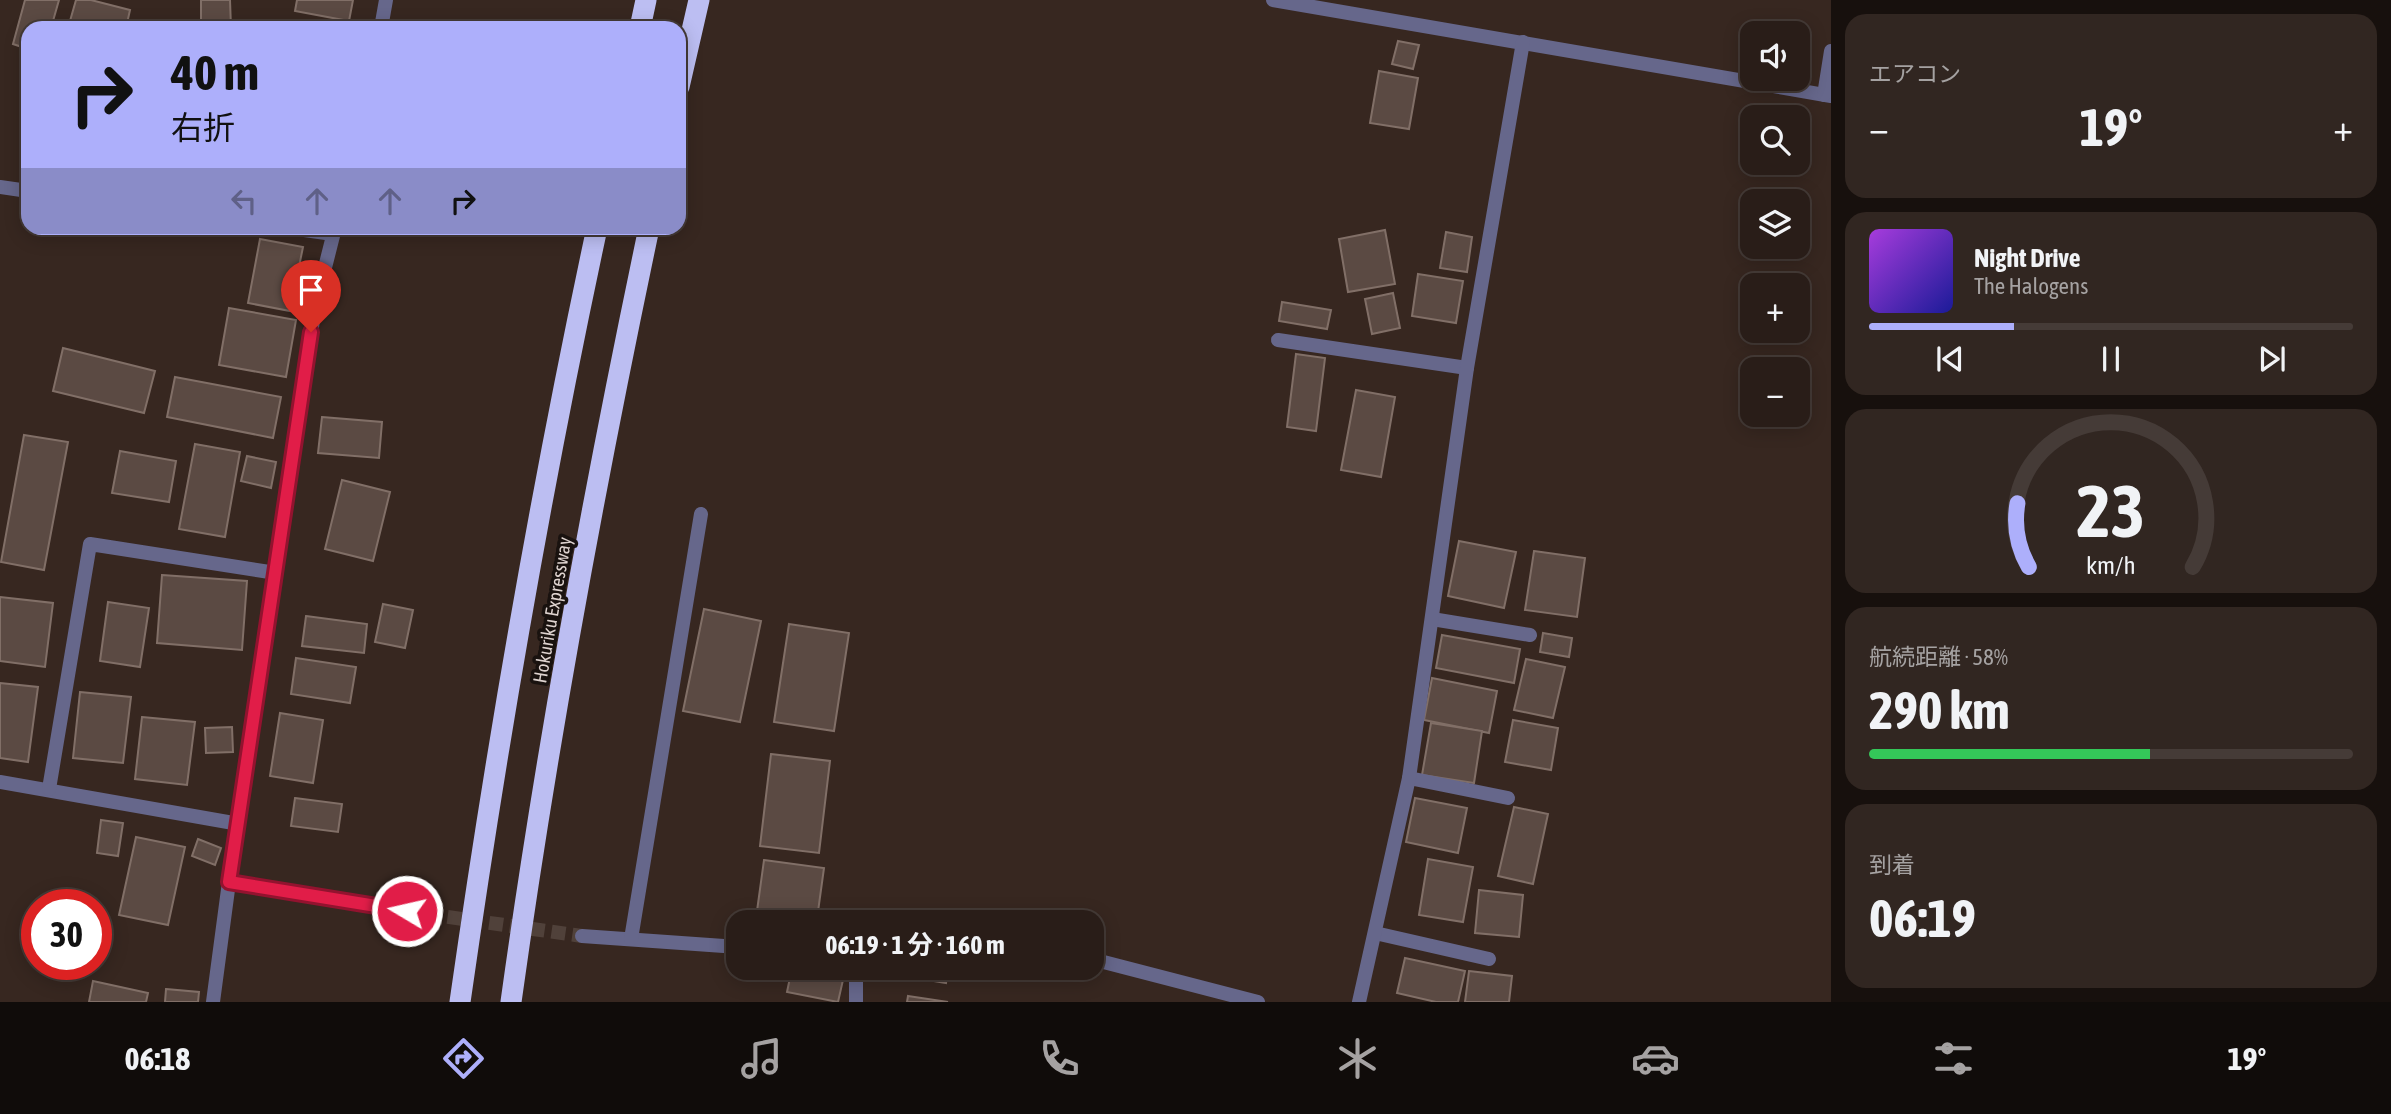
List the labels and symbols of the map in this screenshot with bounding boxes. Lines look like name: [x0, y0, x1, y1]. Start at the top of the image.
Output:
pin: [281, 260, 341, 332]
street label: Hokuriku Expressway: [528, 535, 576, 685]
position arrow: [370, 874, 444, 948]
speed limit sign: 30: [21, 889, 112, 980]

